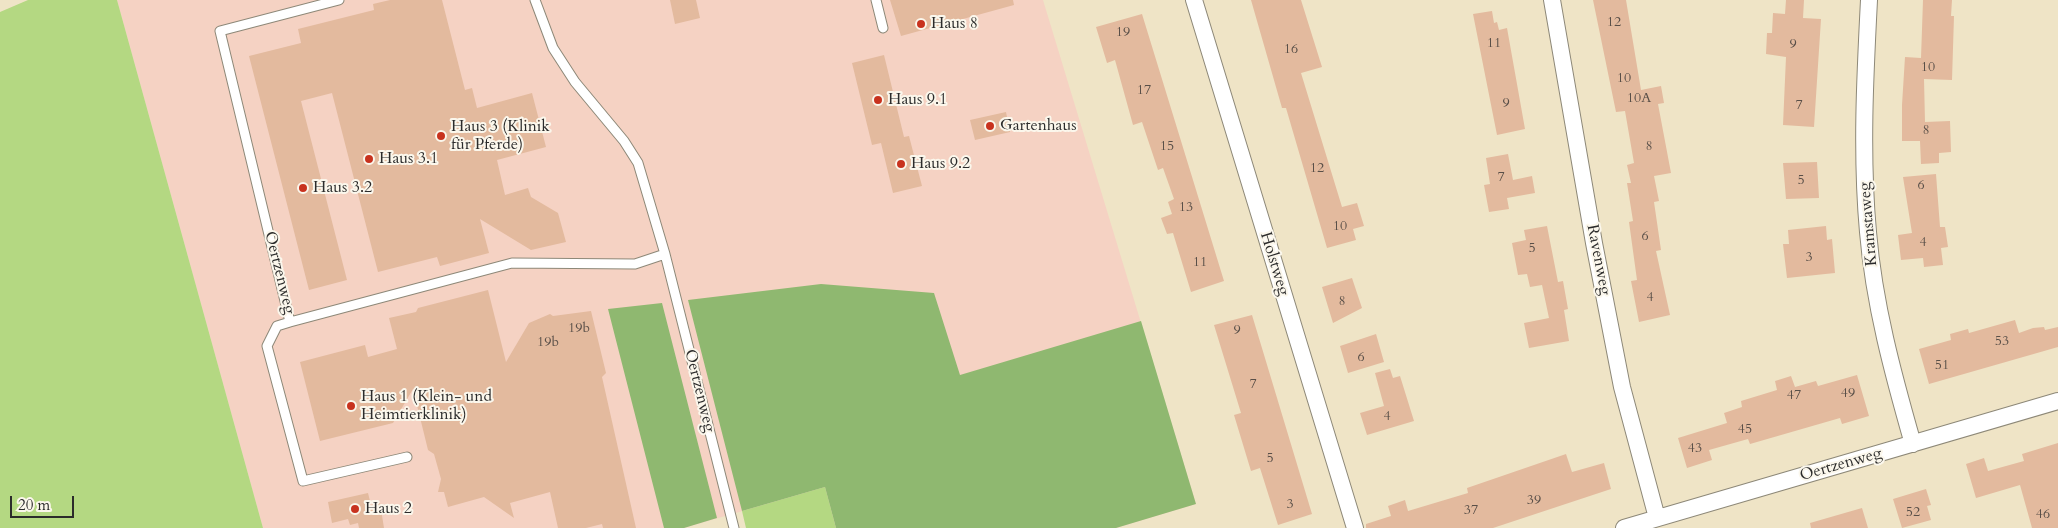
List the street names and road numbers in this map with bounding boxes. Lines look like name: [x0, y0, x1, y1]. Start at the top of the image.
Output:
street label: Kramstaweg: [1856, 181, 1882, 267]
street label: Ravenweg: [1582, 223, 1614, 297]
street label: Oertzenweg: [259, 230, 299, 316]
street label: Holstweg: [1255, 230, 1293, 298]
street label: Oertzenweg: [679, 348, 719, 434]
street label: Oertzenweg: [1798, 444, 1884, 486]

